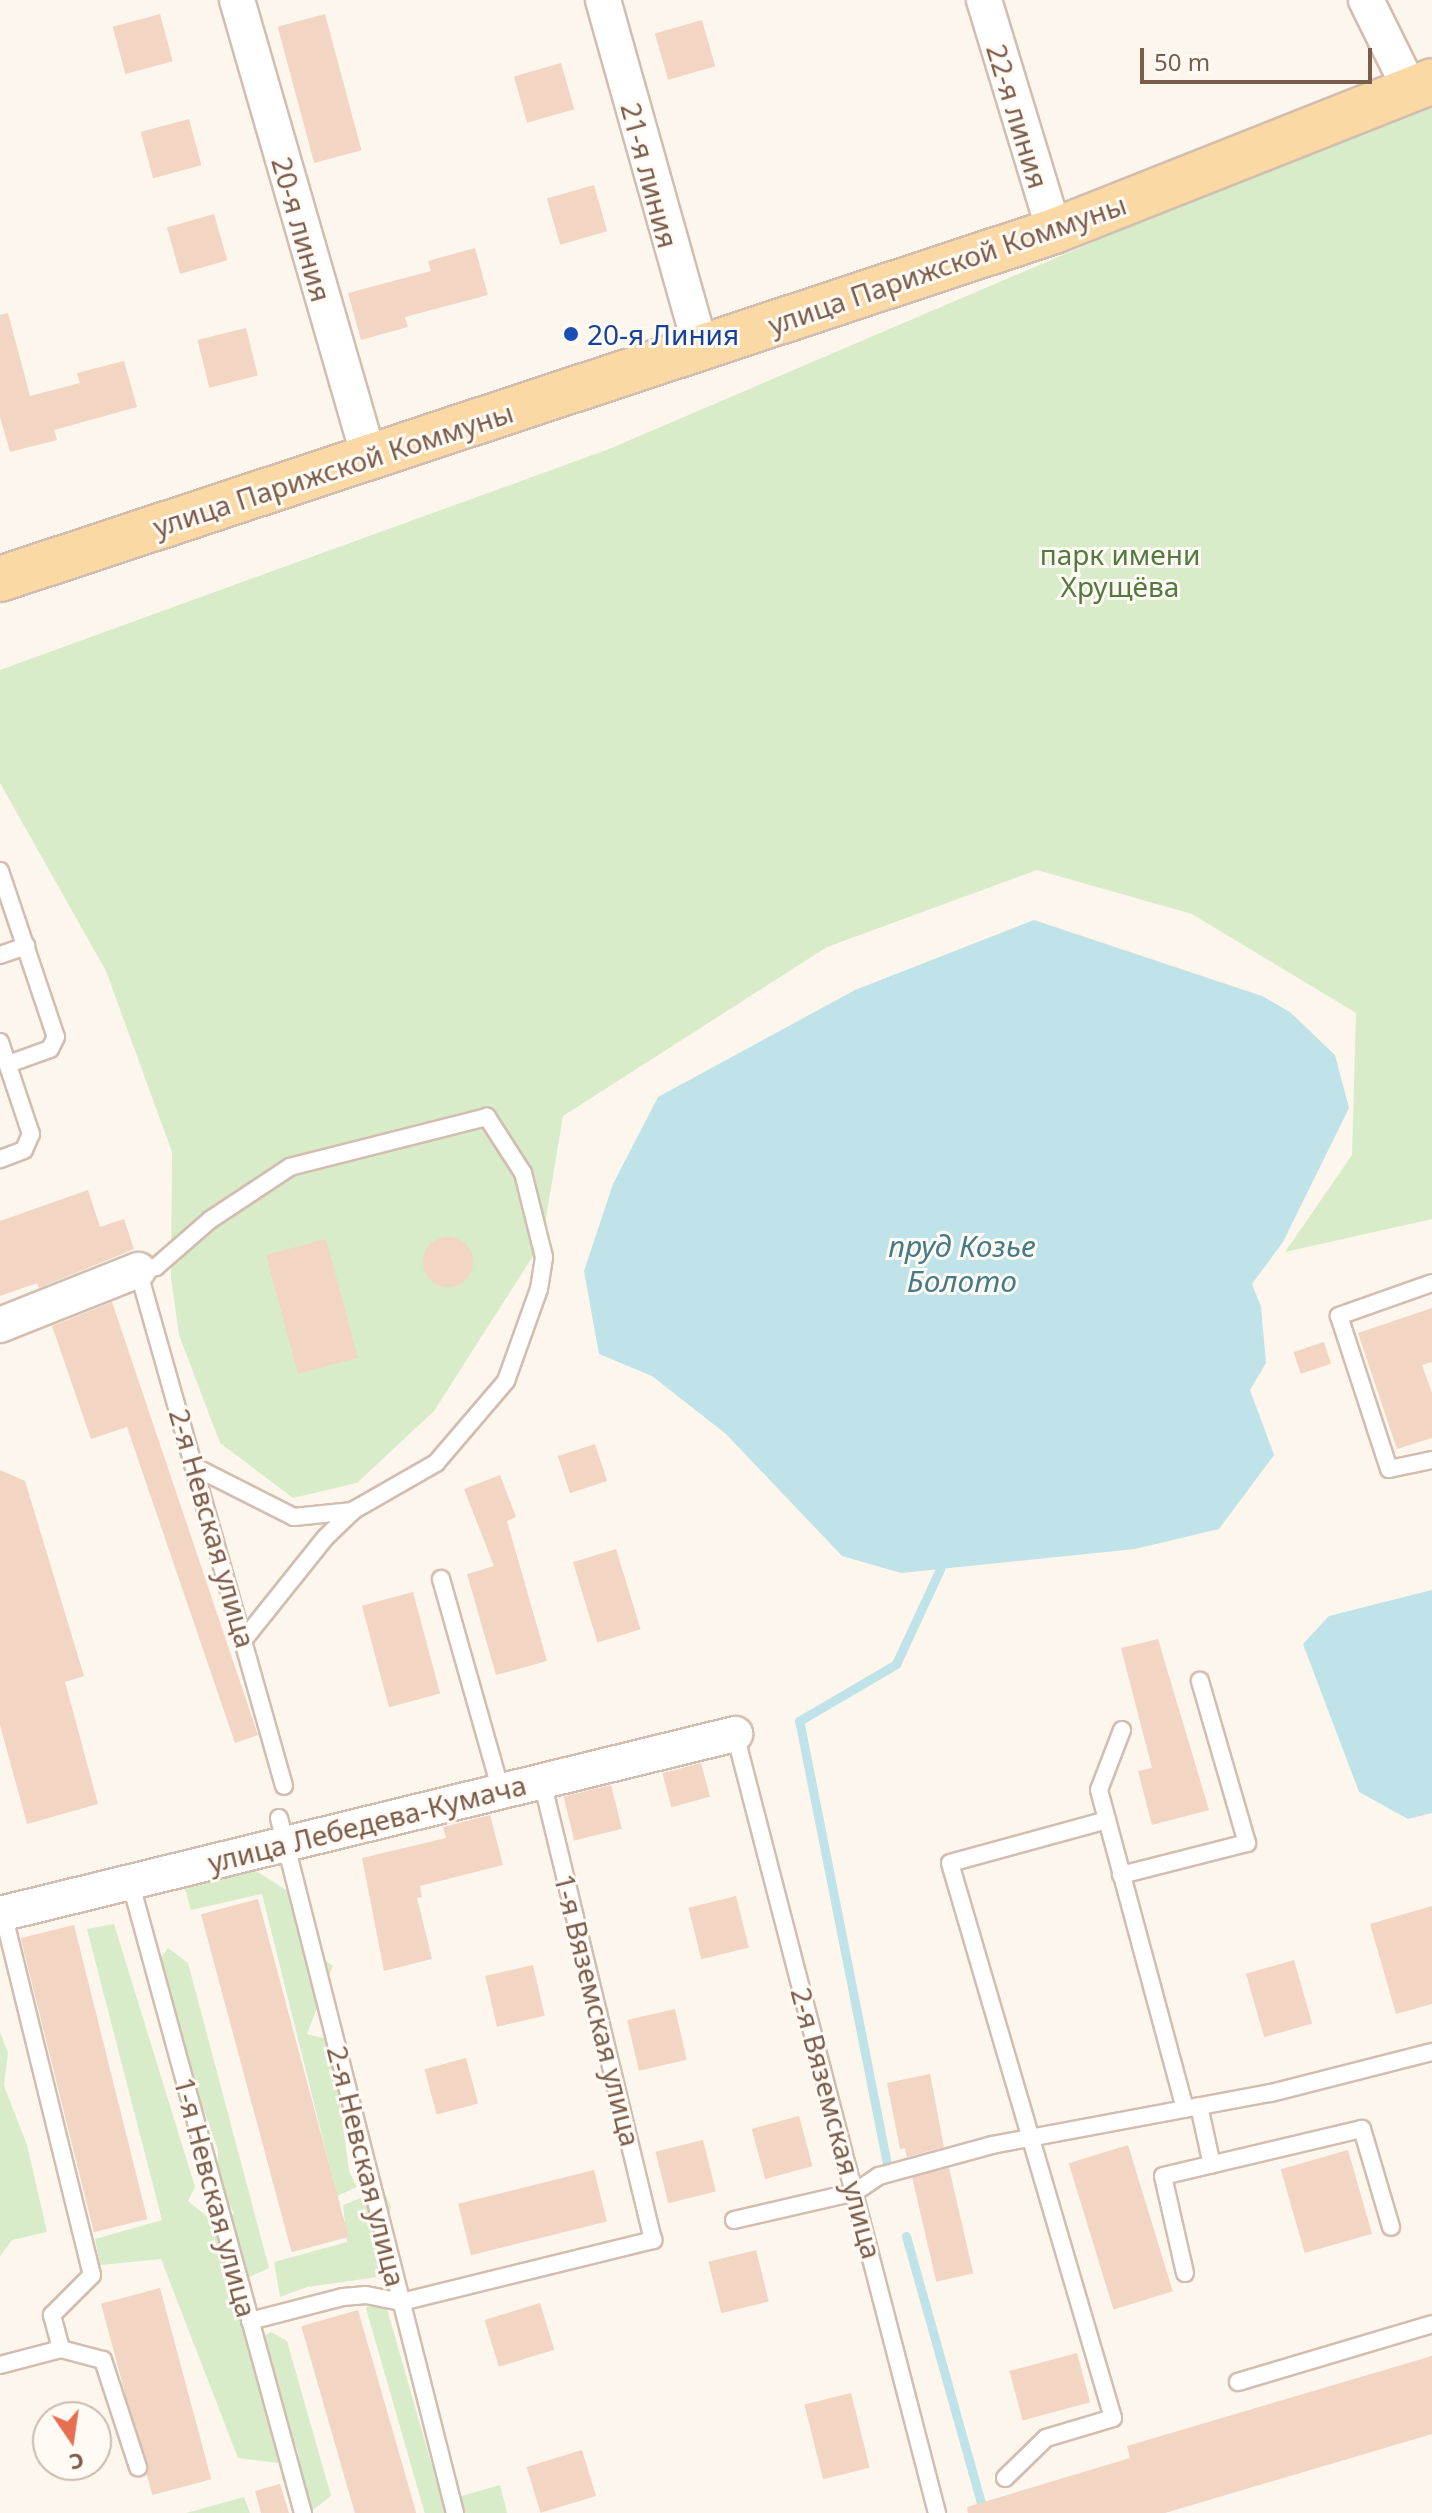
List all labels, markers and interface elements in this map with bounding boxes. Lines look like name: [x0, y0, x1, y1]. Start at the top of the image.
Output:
scale bar: [1144, 32, 1376, 82]
street label: 22-я линия: [980, 40, 1056, 192]
text: 50 m: [1154, 45, 1210, 78]
street label: 21-я линия: [614, 99, 686, 251]
street label: 20-я линия: [265, 153, 339, 305]
street label: улица Парижской Коммуны: [764, 187, 1130, 341]
place label: 20-я Линия: [587, 317, 739, 351]
marker: 20-я Линия: [562, 325, 580, 343]
street label: улица Парижской Коммуны: [149, 395, 517, 543]
park label: парк имени Хрущёва: [1040, 537, 1200, 603]
water label: пруд Козье Болото: [888, 1228, 1036, 1298]
street label: 2-я Невская улица: [163, 1405, 263, 1651]
street label: улица Лебедева-Кумача: [204, 1767, 530, 1879]
street label: 1-я Вяземская улица: [548, 1870, 648, 2150]
street label: 2-я Вяземская улица: [785, 1984, 889, 2262]
street label: 2-я Невская улица: [321, 2042, 413, 2290]
street label: 1-я Невская улица: [168, 2073, 264, 2321]
north arrow: [32, 2401, 112, 2481]
text: С: [67, 2446, 87, 2479]

